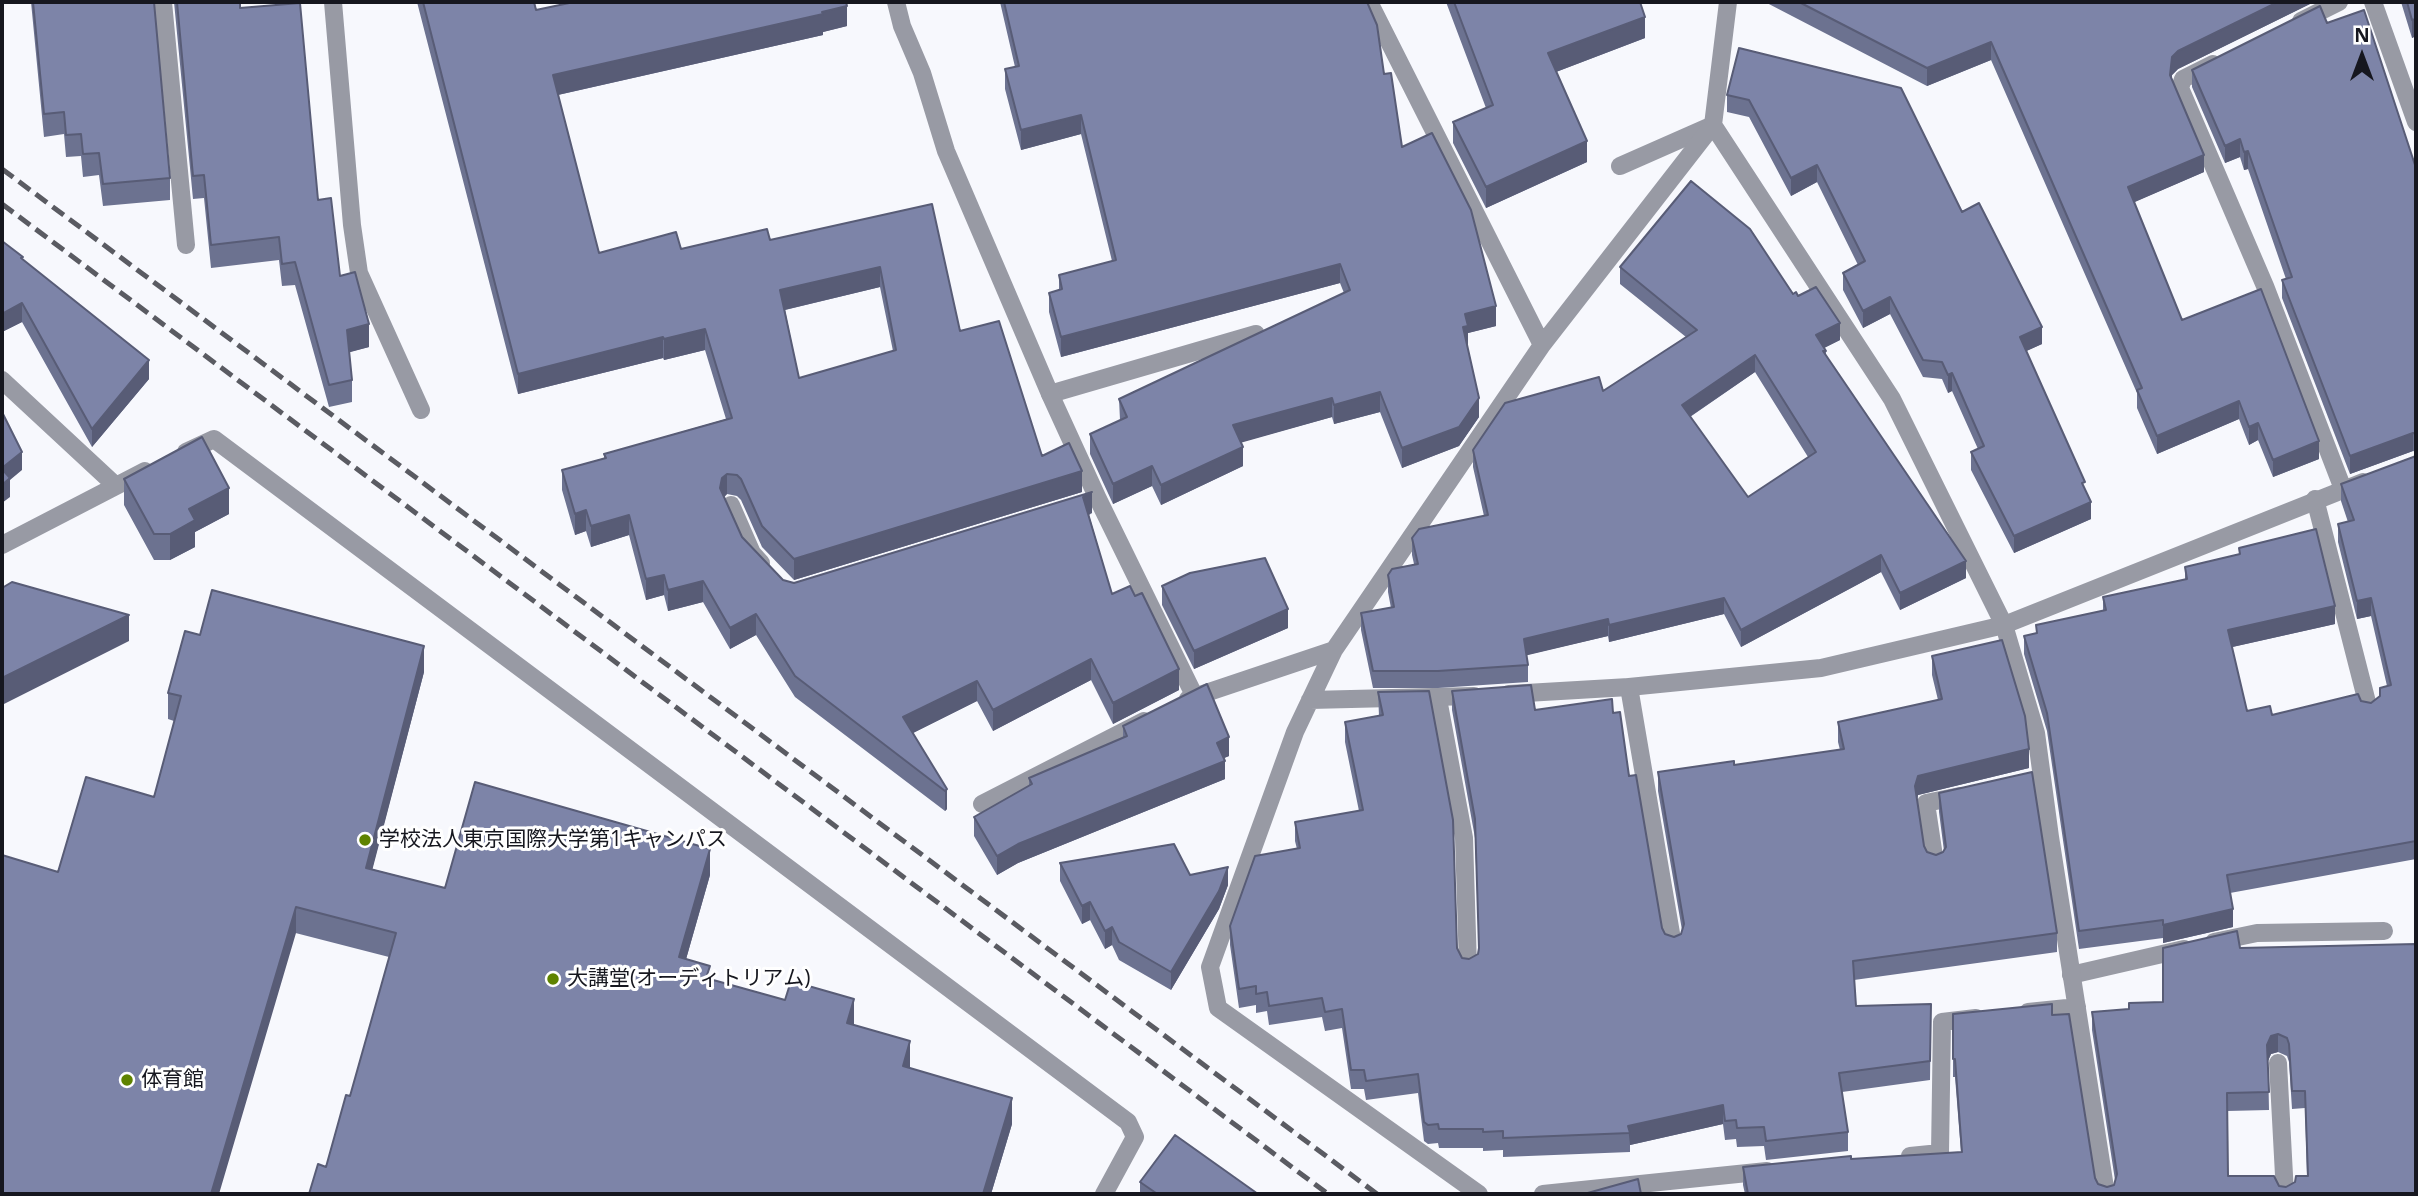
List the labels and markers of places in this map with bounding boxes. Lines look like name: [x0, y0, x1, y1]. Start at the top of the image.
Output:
place label: 学校法人東京国際大学第1キャンパス: [379, 827, 727, 853]
marker: 学校法人東京国際大学第1キャンパス: [357, 832, 373, 848]
place label: 大講堂(オーディトリアム): [567, 966, 810, 992]
marker: 大講堂(オーディトリアム): [545, 971, 561, 987]
place label: 体育館: [141, 1067, 204, 1093]
marker: 体育館: [119, 1072, 135, 1088]

